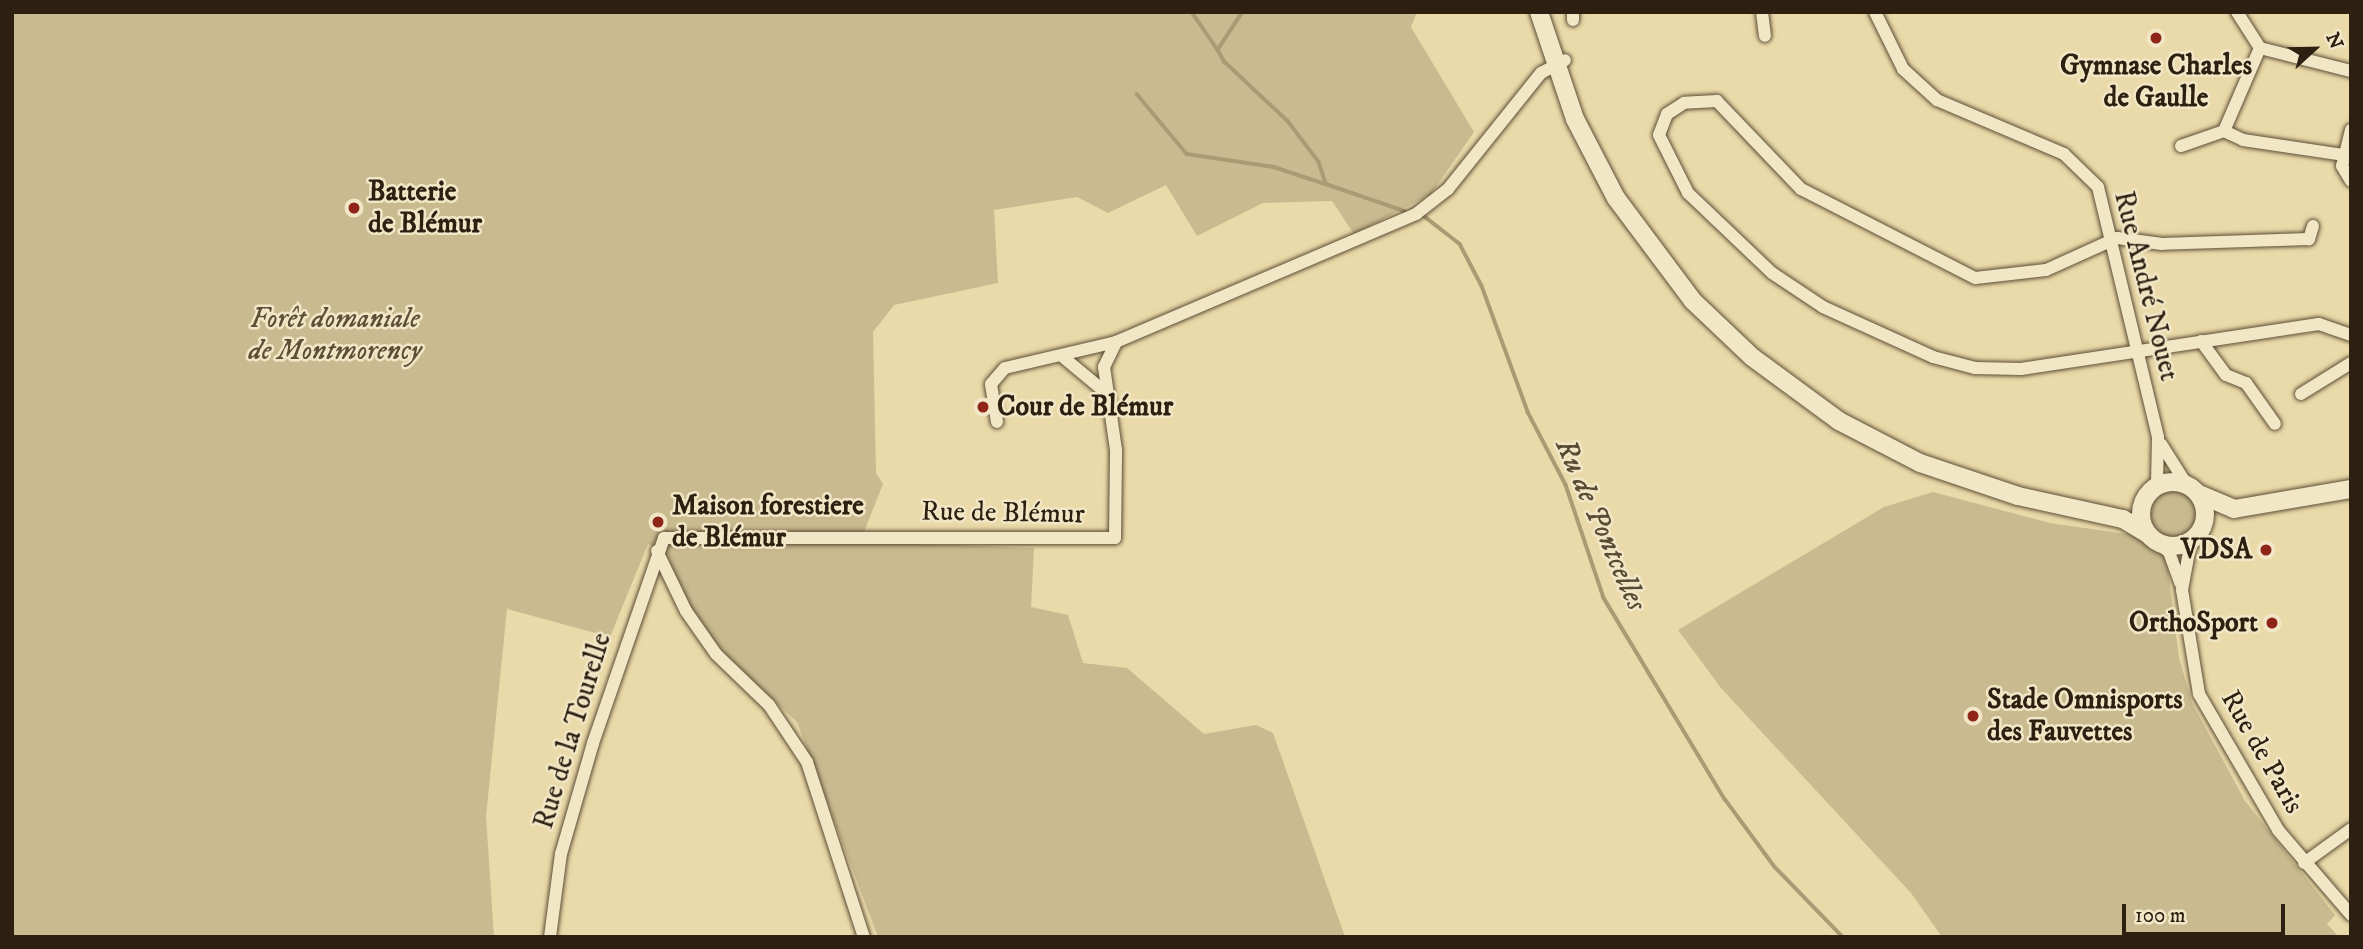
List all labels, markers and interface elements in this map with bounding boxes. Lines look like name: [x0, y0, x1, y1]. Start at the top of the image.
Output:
north arrow: [2279, 14, 2349, 84]
text: N: [2320, 29, 2348, 52]
marker: Gymnase Charles de Gaulle: [2148, 30, 2164, 46]
place label: Gymnase Charles de Gaulle: [2060, 49, 2252, 115]
place label: Batterie de Blémur: [368, 175, 482, 241]
street label: Rue André Nouet: [2106, 188, 2186, 384]
marker: Batterie de Blémur: [346, 200, 362, 216]
park label: Forêt domaniale de Montmorency: [248, 302, 422, 368]
place label: Cour de Blémur: [997, 390, 1173, 424]
marker: Cour de Blémur: [975, 399, 991, 415]
water label: Ru de Pontcelles: [1546, 433, 1654, 617]
place label: Maison forestiere de Blémur: [672, 489, 864, 555]
street label: Rue de Blémur: [921, 495, 1085, 531]
marker: Maison forestiere de Blémur: [650, 514, 666, 530]
place label: VDSA: [2181, 533, 2252, 567]
marker: VDSA: [2258, 542, 2274, 558]
place label: OrthoSport: [2129, 606, 2258, 640]
marker: OrthoSport: [2264, 615, 2280, 631]
street label: Rue de la Tourelle: [527, 629, 619, 833]
place label: Stade Omnisports des Fauvettes: [1987, 683, 2183, 749]
street label: Rue de Paris: [2213, 685, 2311, 819]
marker: Stade Omnisports des Fauvettes: [1965, 708, 1981, 724]
scale bar: [2125, 890, 2288, 934]
text: 100 m: [2135, 903, 2186, 929]

